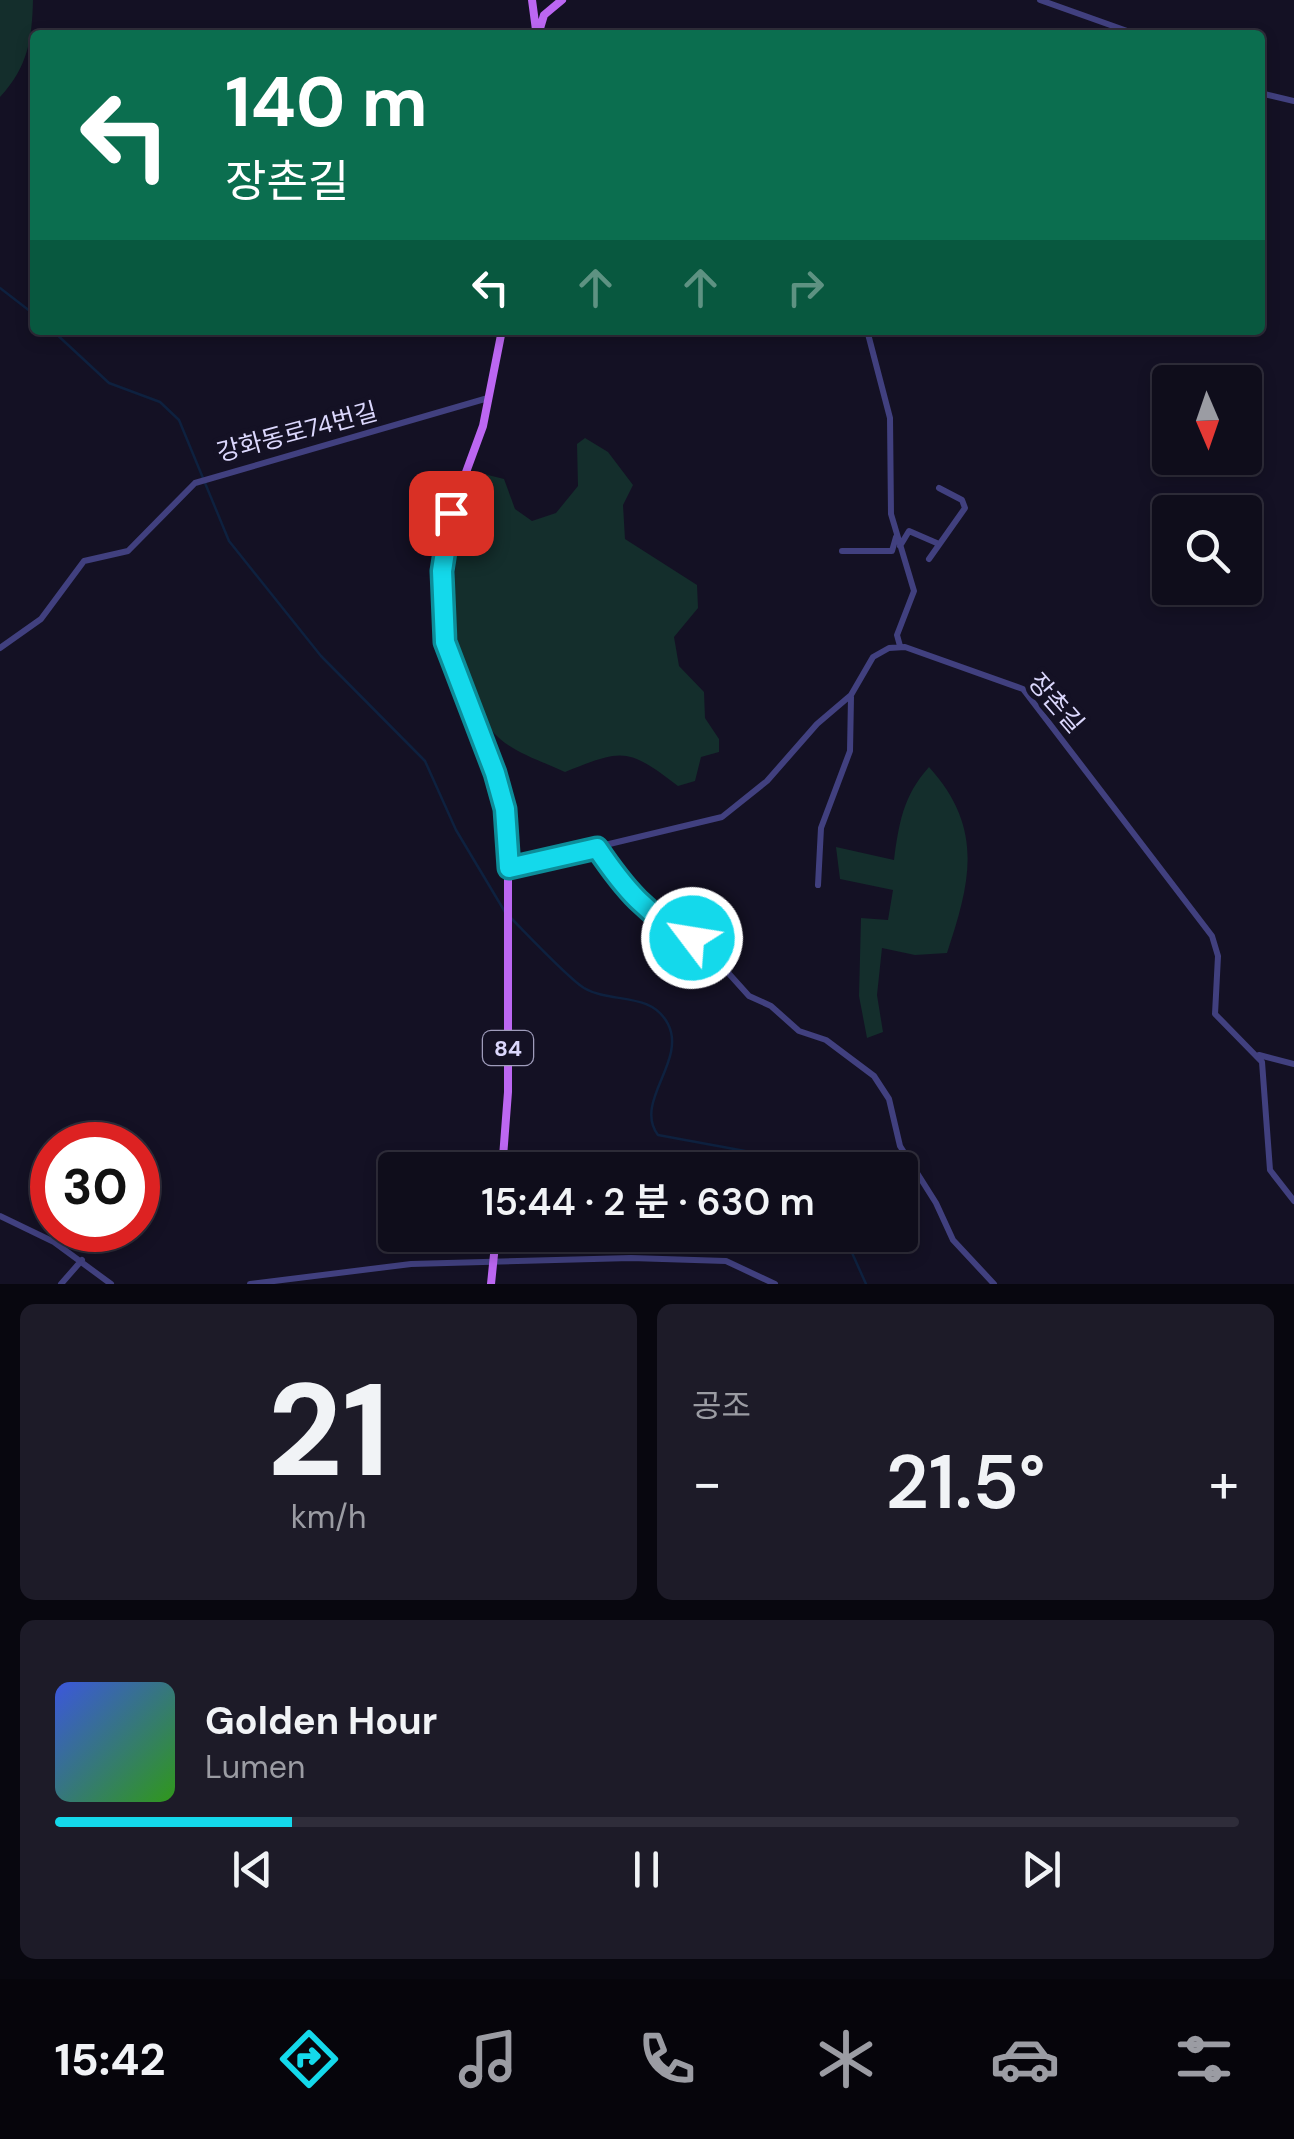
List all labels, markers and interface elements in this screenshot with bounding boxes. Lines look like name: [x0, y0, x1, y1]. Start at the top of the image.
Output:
text: 140 m: [225, 57, 428, 148]
icon: left: [60, 70, 190, 200]
text: 장촌길: [225, 152, 349, 211]
icon: left: [463, 260, 518, 315]
icon: ahead: [568, 260, 623, 315]
icon: ahead: [673, 260, 728, 315]
icon: right: [778, 260, 833, 315]
north arrow: [1152, 365, 1262, 475]
map controls: [1152, 365, 1262, 605]
street label: 강화동로74번길: [213, 395, 381, 469]
pin: [409, 471, 494, 556]
icon: arrive: [424, 486, 479, 541]
button: search: [1152, 495, 1262, 605]
street label: 장촌길: [1021, 666, 1091, 740]
position arrow: [640, 886, 744, 990]
road number: 84: [483, 1031, 533, 1065]
speed limit sign: 30: [30, 1122, 160, 1252]
text: 15:44 · 2 분 · 630 m: [481, 1177, 815, 1227]
text: 21: [267, 1346, 390, 1515]
text: 공조: [692, 1385, 751, 1427]
text: 21.5°: [885, 1434, 1046, 1531]
text: −: [692, 1447, 722, 1519]
text: +: [1209, 1447, 1239, 1519]
text: km/h: [291, 1496, 366, 1538]
text: Golden Hour: [205, 1696, 437, 1746]
text: Lumen: [205, 1746, 305, 1788]
icon: previous: [225, 1842, 280, 1897]
icon: pause: [619, 1842, 674, 1897]
icon: next: [1014, 1842, 1069, 1897]
icon: directions: [274, 2024, 344, 2094]
icon: music: [453, 2024, 523, 2094]
icon: phone: [632, 2024, 702, 2094]
icon: climate: [811, 2024, 881, 2094]
icon: car: [990, 2024, 1060, 2094]
icon: filters: [1169, 2024, 1239, 2094]
text: 15:42: [54, 2030, 166, 2089]

